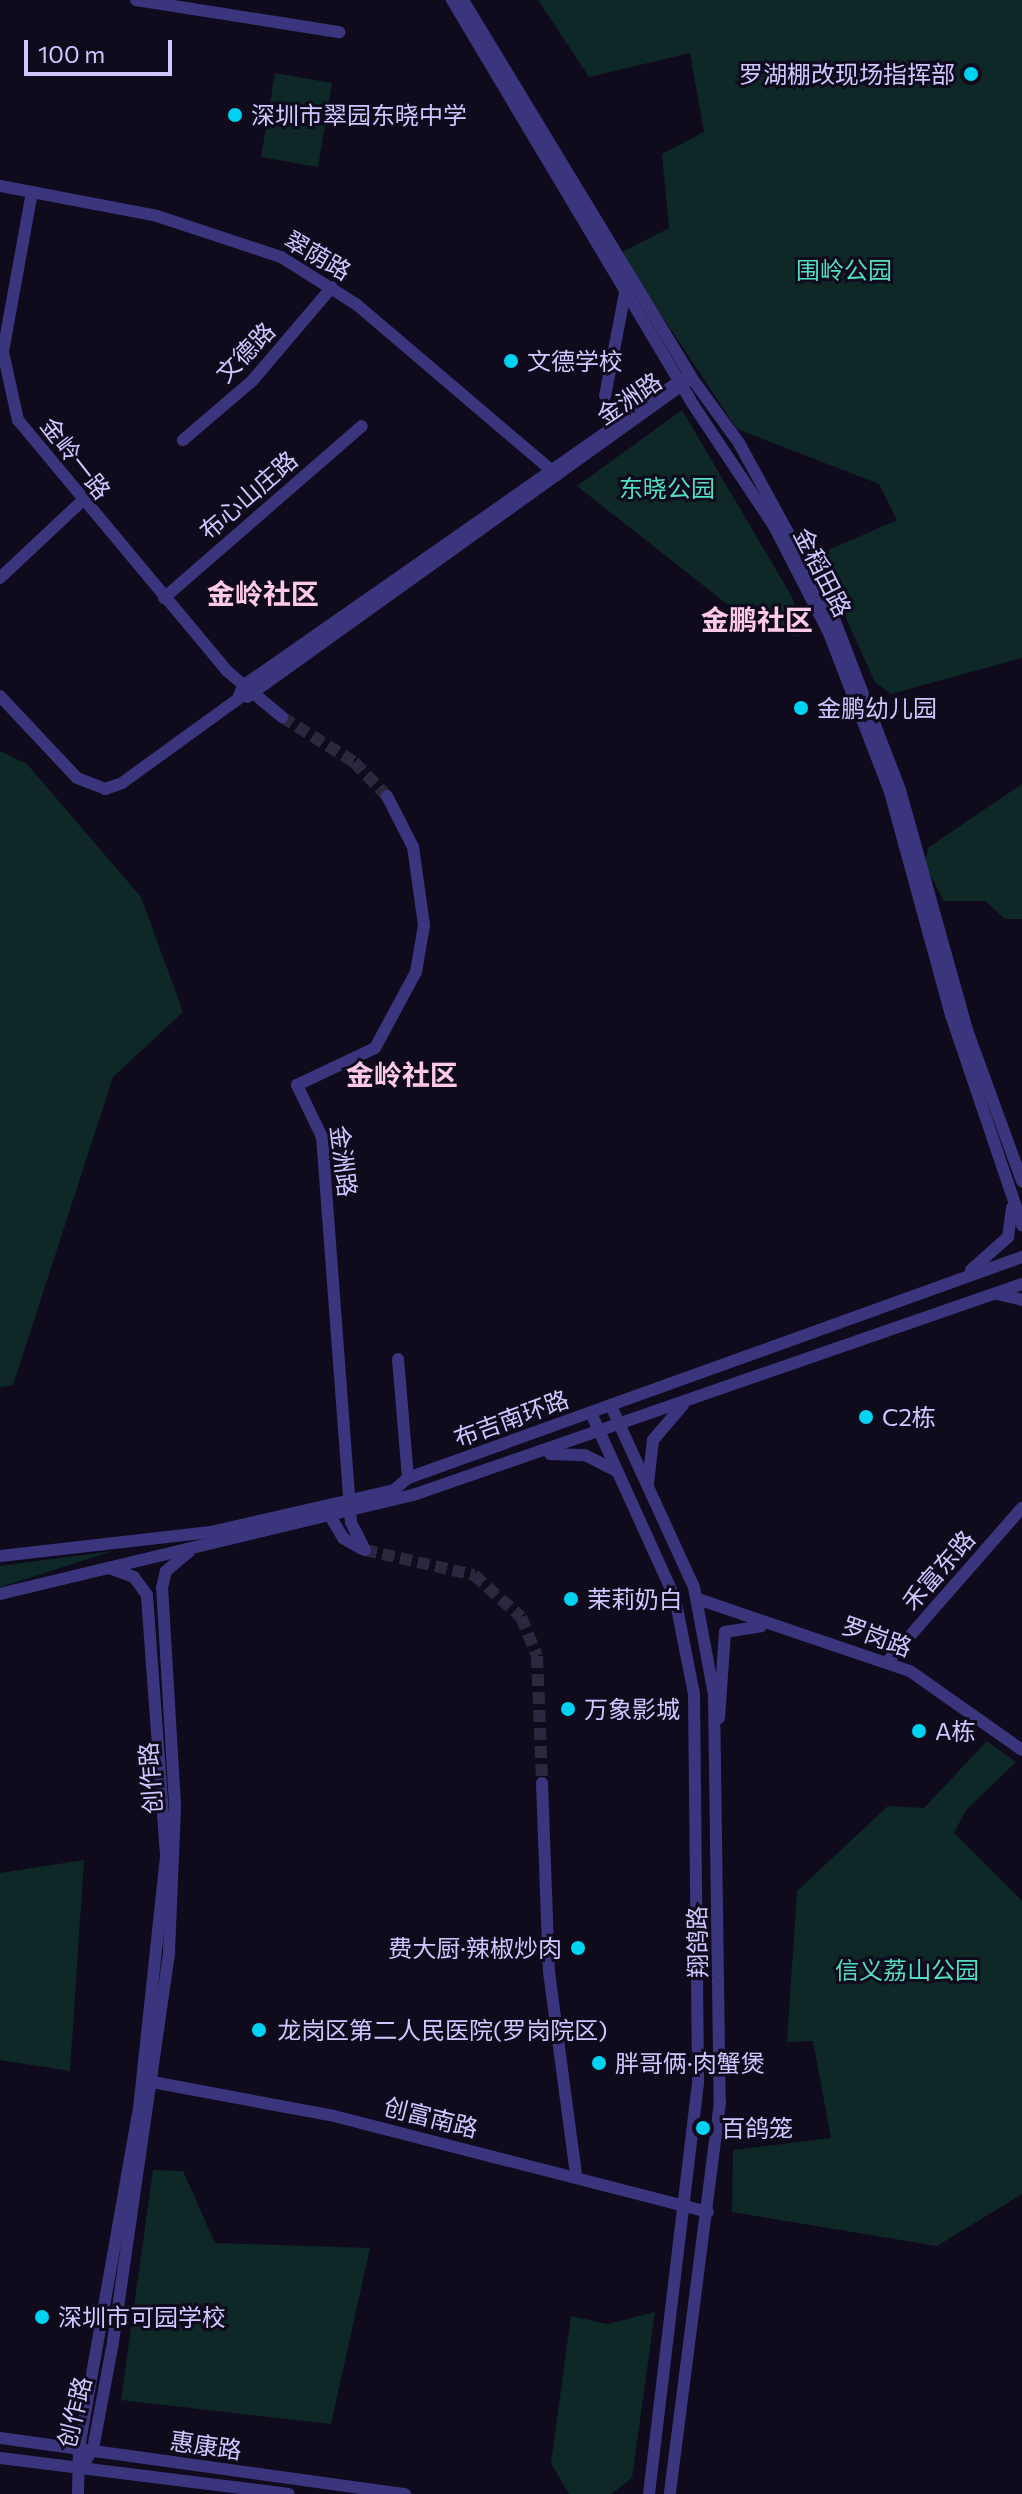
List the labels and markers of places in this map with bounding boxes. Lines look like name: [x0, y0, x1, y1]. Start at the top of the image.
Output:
place label: 罗湖棚改现场指挥部: [739, 60, 955, 88]
marker: 罗湖棚改现场指挥部: [962, 65, 980, 83]
place label: 深圳市翠园东晓中学: [251, 101, 467, 129]
marker: 深圳市翠园东晓中学: [226, 106, 244, 124]
place label: 文德学校: [527, 347, 623, 375]
marker: 文德学校: [502, 352, 520, 370]
place label: 金鹏幼儿园: [817, 694, 937, 722]
marker: 金鹏幼儿园: [792, 699, 810, 717]
place label: C2栋: [882, 1403, 936, 1431]
marker: C2栋: [857, 1408, 875, 1426]
place label: 茉莉奶白: [587, 1585, 683, 1613]
marker: 茉莉奶白: [562, 1590, 580, 1608]
place label: 万象影城: [584, 1695, 680, 1723]
marker: 万象影城: [559, 1700, 577, 1718]
place label: A栋: [935, 1717, 976, 1745]
marker: A栋: [910, 1722, 928, 1740]
place label: 费大厨·辣椒炒肉: [388, 1934, 562, 1962]
marker: 费大厨·辣椒炒肉: [569, 1939, 587, 1957]
place label: 龙岗区第二人民医院(罗岗院区): [277, 2016, 607, 2044]
marker: 龙岗区第二人民医院(罗岗院区): [248, 2019, 270, 2041]
place label: 胖哥俩·肉蟹煲: [615, 2049, 765, 2077]
marker: 胖哥俩·肉蟹煲: [590, 2054, 608, 2072]
place label: 百鸽笼: [721, 2114, 793, 2142]
marker: 百鸽笼: [692, 2117, 714, 2139]
place label: 深圳市可园学校: [58, 2303, 226, 2331]
marker: 深圳市可园学校: [33, 2308, 51, 2326]

